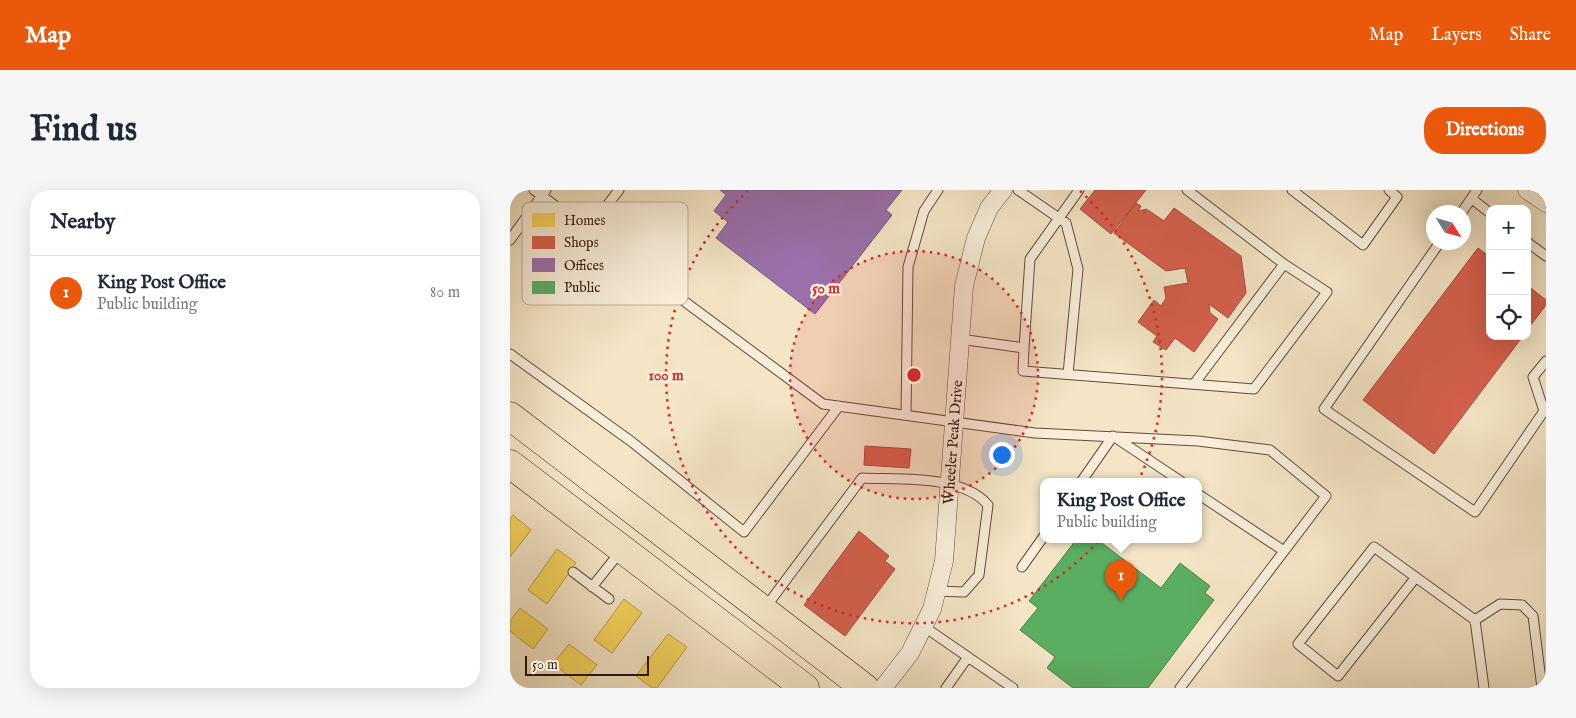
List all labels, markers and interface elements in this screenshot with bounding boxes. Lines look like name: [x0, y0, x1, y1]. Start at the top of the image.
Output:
text: Map: [25, 20, 71, 51]
text: Map: [1369, 24, 1403, 47]
text: Layers: [1431, 24, 1482, 47]
text: Share: [1510, 24, 1551, 47]
button: Directions: [1424, 107, 1546, 154]
text: Find us: [30, 108, 137, 153]
legend: [522, 202, 688, 305]
north arrow: [1426, 205, 1471, 250]
map controls: [1486, 205, 1531, 340]
button: +: [1486, 205, 1531, 250]
text: Nearby: [50, 209, 115, 236]
text: Homes: [564, 212, 606, 230]
text: Shops: [564, 234, 599, 252]
button: −: [1486, 250, 1531, 295]
text: Offices: [564, 257, 604, 275]
text: King Post Office: [97, 271, 226, 295]
text: Public: [564, 279, 600, 297]
text: 50 m: [812, 279, 840, 298]
text: 1: [63, 283, 69, 303]
text: 80 m: [430, 283, 460, 303]
text: Public building: [97, 295, 197, 315]
button: locate: [1486, 295, 1531, 340]
text: 100 m: [648, 366, 684, 385]
centre of rings: [905, 366, 923, 384]
street label: Wheeler Peak Drive: [939, 379, 967, 505]
your location: [989, 442, 1015, 468]
popup: [1040, 478, 1202, 543]
text: King Post Office: [1056, 489, 1186, 513]
text: Public building: [1056, 513, 1157, 533]
pin: 1: [1105, 560, 1137, 601]
scale bar: [525, 653, 649, 676]
text: 50 m: [532, 656, 558, 674]

